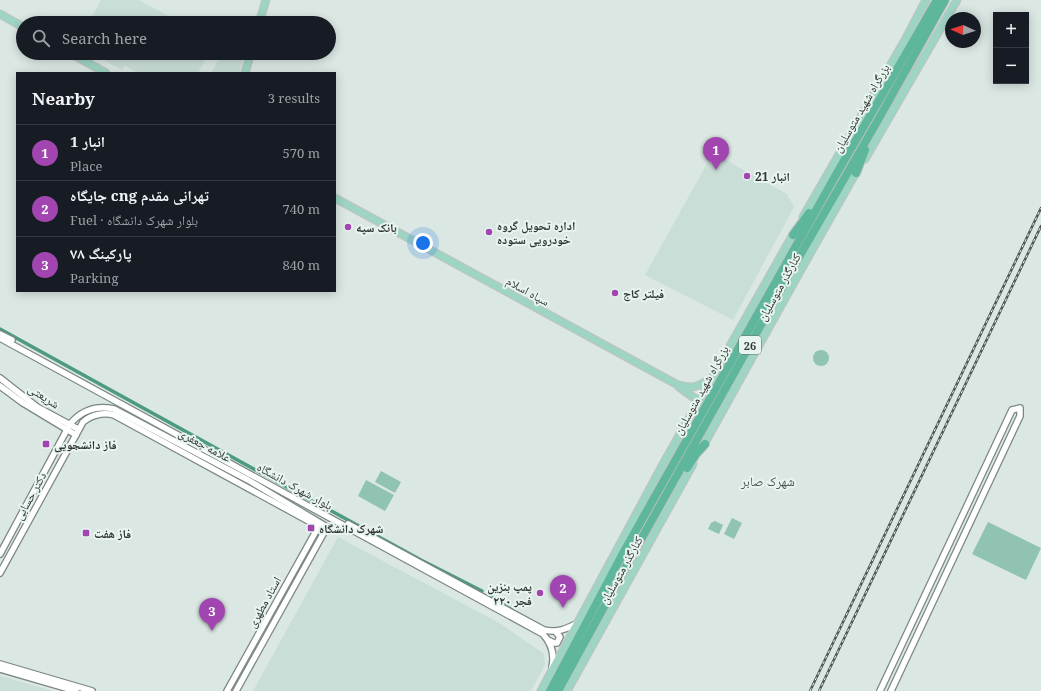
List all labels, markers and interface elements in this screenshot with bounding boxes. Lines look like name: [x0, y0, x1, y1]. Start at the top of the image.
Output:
north arrow: [945, 12, 981, 48]
map controls: [993, 12, 1029, 84]
button: +: [993, 12, 1029, 48]
search box: [16, 16, 336, 60]
icon: search: [30, 27, 52, 49]
text: Search here: [62, 28, 147, 48]
button: −: [993, 48, 1029, 84]
street label: بزرگراه شهید متوسلیان: [829, 61, 893, 155]
text: Nearby: [32, 87, 95, 110]
text: 3 results: [268, 89, 320, 107]
text: انبار 1: [70, 131, 105, 151]
pin: 1: [703, 137, 729, 170]
text: 1: [41, 144, 49, 162]
text: 570 m: [283, 144, 320, 162]
text: Place: [70, 157, 103, 175]
place label: انبار 21: [755, 168, 790, 185]
marker: انبار 21: [742, 171, 752, 181]
text: جایگاه cng تهرانی مقدم: [70, 185, 209, 205]
text: 2: [41, 200, 49, 218]
text: 740 m: [283, 200, 320, 218]
text: Fuel · بلوار شهرک دانشگاه: [70, 211, 198, 229]
place label: اداره تحویل گروه خودرویی ستوده: [497, 217, 575, 248]
place label: بانک سپه: [356, 219, 397, 236]
marker: بانک سپه: [343, 222, 353, 232]
marker: اداره تحویل گروه خودرویی ستوده: [484, 227, 494, 237]
your location: [413, 233, 433, 253]
text: پارکینگ ۷۸: [70, 243, 132, 263]
street label: کنارگذر متوسلیان: [753, 250, 805, 324]
text: 3: [41, 256, 49, 274]
text: 840 m: [283, 256, 320, 274]
text: Parking: [70, 269, 118, 287]
street label: سپاه اسلام: [503, 272, 553, 310]
place label: فیلتر کاج: [623, 285, 664, 302]
marker: فیلتر کاج: [610, 288, 620, 298]
road number: 26: [739, 336, 761, 354]
street label: بزرگراه شهید متوسلیان: [669, 342, 733, 438]
street label: شریعتی: [25, 380, 63, 413]
street label: علامه جعفری: [176, 424, 234, 466]
place label: فاز دانشجویی: [54, 436, 117, 453]
marker: فاز دانشجویی: [41, 439, 51, 449]
street label: بلوار شهرک دانشگاه: [254, 458, 336, 514]
street label: دکتر حسابی: [10, 469, 50, 523]
district label: شهرک صابر: [740, 472, 795, 490]
place label: شهرک دانشگاه: [319, 520, 383, 537]
marker: شهرک دانشگاه: [306, 523, 316, 533]
place label: فاز هفت: [94, 525, 131, 542]
marker: فاز هفت: [81, 528, 91, 538]
street label: کنارگذر متوسلیان: [595, 533, 647, 607]
street label: استاد مطهری: [243, 573, 285, 631]
pin: 2: [550, 575, 576, 608]
place label: پمپ بنزین ۲۲۰ فجر: [487, 578, 532, 609]
marker: پمپ بنزین ۲۲۰ فجر: [535, 588, 545, 598]
pin: 3: [199, 598, 225, 631]

